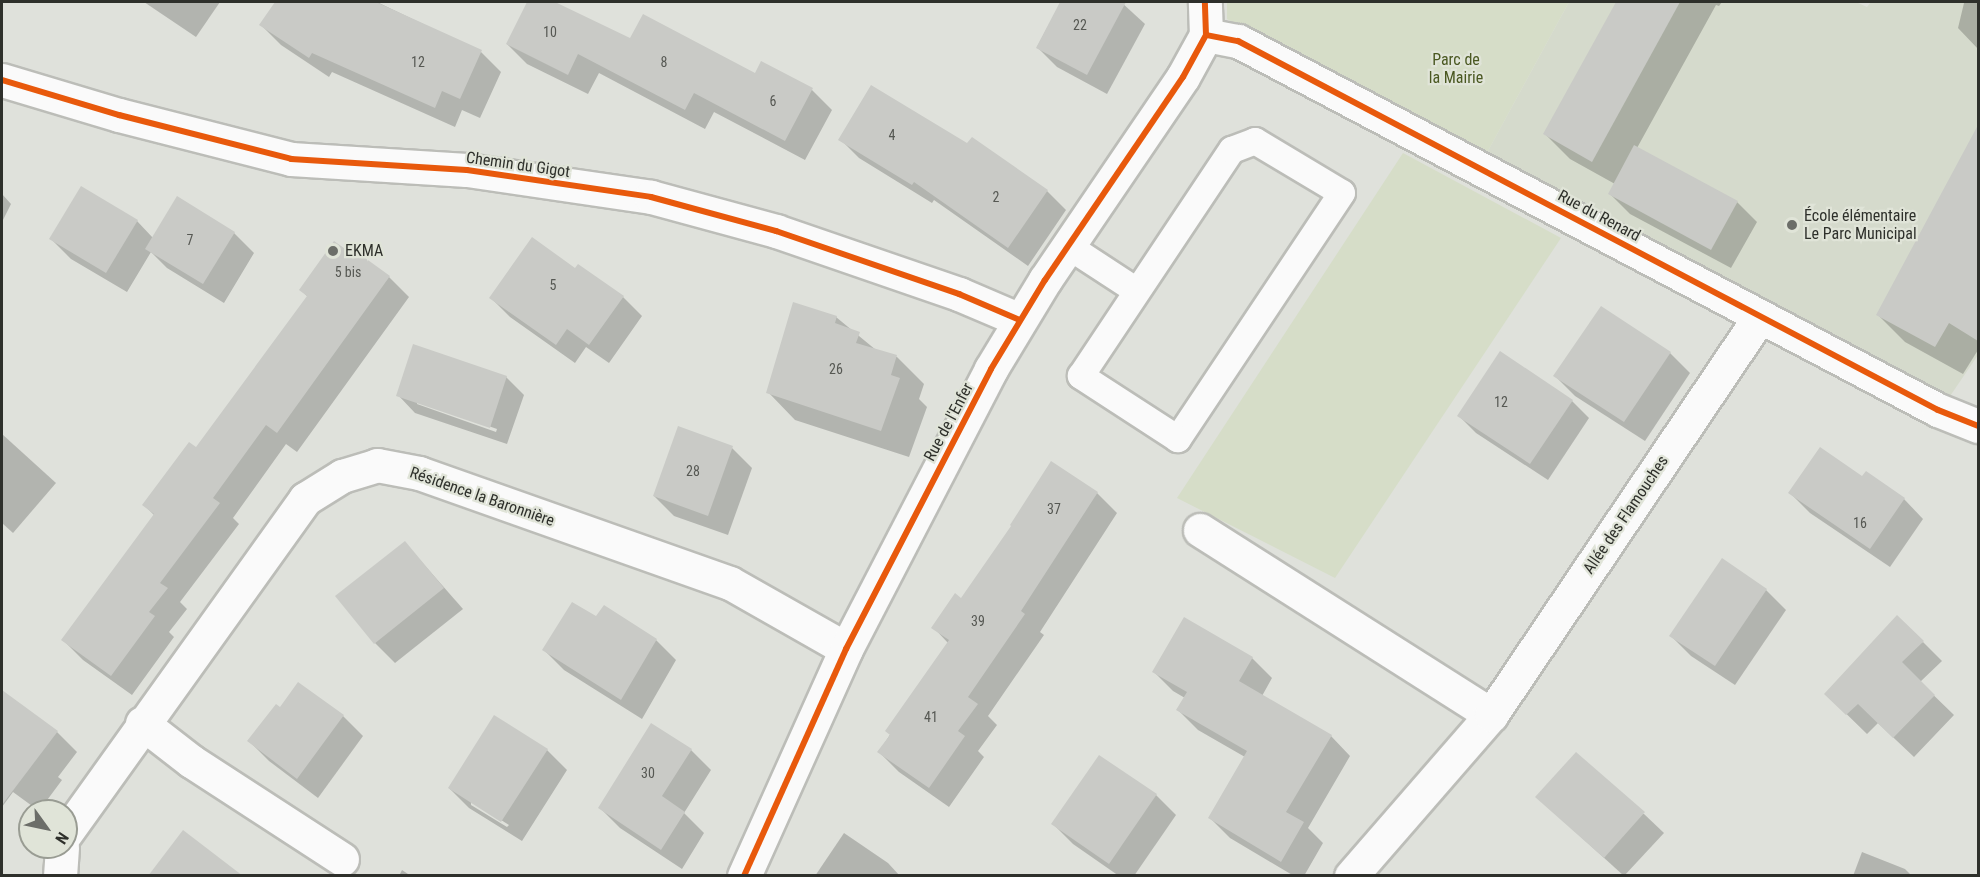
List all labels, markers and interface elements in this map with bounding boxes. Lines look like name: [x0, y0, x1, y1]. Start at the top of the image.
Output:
house number: 22: [1073, 17, 1087, 33]
house number: 10: [543, 24, 557, 40]
park label: Parc de la Mairie: [1429, 50, 1483, 88]
house number: 12: [411, 54, 425, 70]
house number: 8: [661, 54, 667, 70]
house number: 6: [770, 93, 776, 109]
house number: 4: [889, 127, 895, 143]
street label: Chemin du Gigot: [465, 148, 571, 182]
street label: Rue du Renard: [1554, 186, 1644, 246]
house number: 2: [993, 189, 999, 205]
place label: École élémentaire Le Parc Municipal: [1804, 206, 1917, 244]
marker: École élémentaire Le Parc Municipal: [1785, 218, 1799, 232]
house number: 7: [187, 232, 193, 248]
place label: EKMA: [345, 241, 383, 261]
marker: EKMA: [326, 244, 340, 258]
house number: 5 bis: [335, 264, 361, 280]
house number: 5: [550, 277, 556, 293]
house number: 26: [829, 361, 843, 377]
street label: Rue de l'Enfer: [920, 380, 978, 464]
house number: 12: [1494, 394, 1508, 410]
street label: Allée des Flamouches: [1579, 452, 1673, 578]
street label: Résidence la Baronnière: [407, 463, 557, 531]
house number: 28: [686, 463, 700, 479]
house number: 37: [1047, 501, 1061, 517]
house number: 16: [1853, 515, 1867, 531]
house number: 39: [971, 613, 985, 629]
house number: 41: [924, 709, 938, 725]
house number: 30: [641, 765, 655, 781]
north arrow: [18, 799, 78, 859]
text: N: [51, 829, 72, 847]

